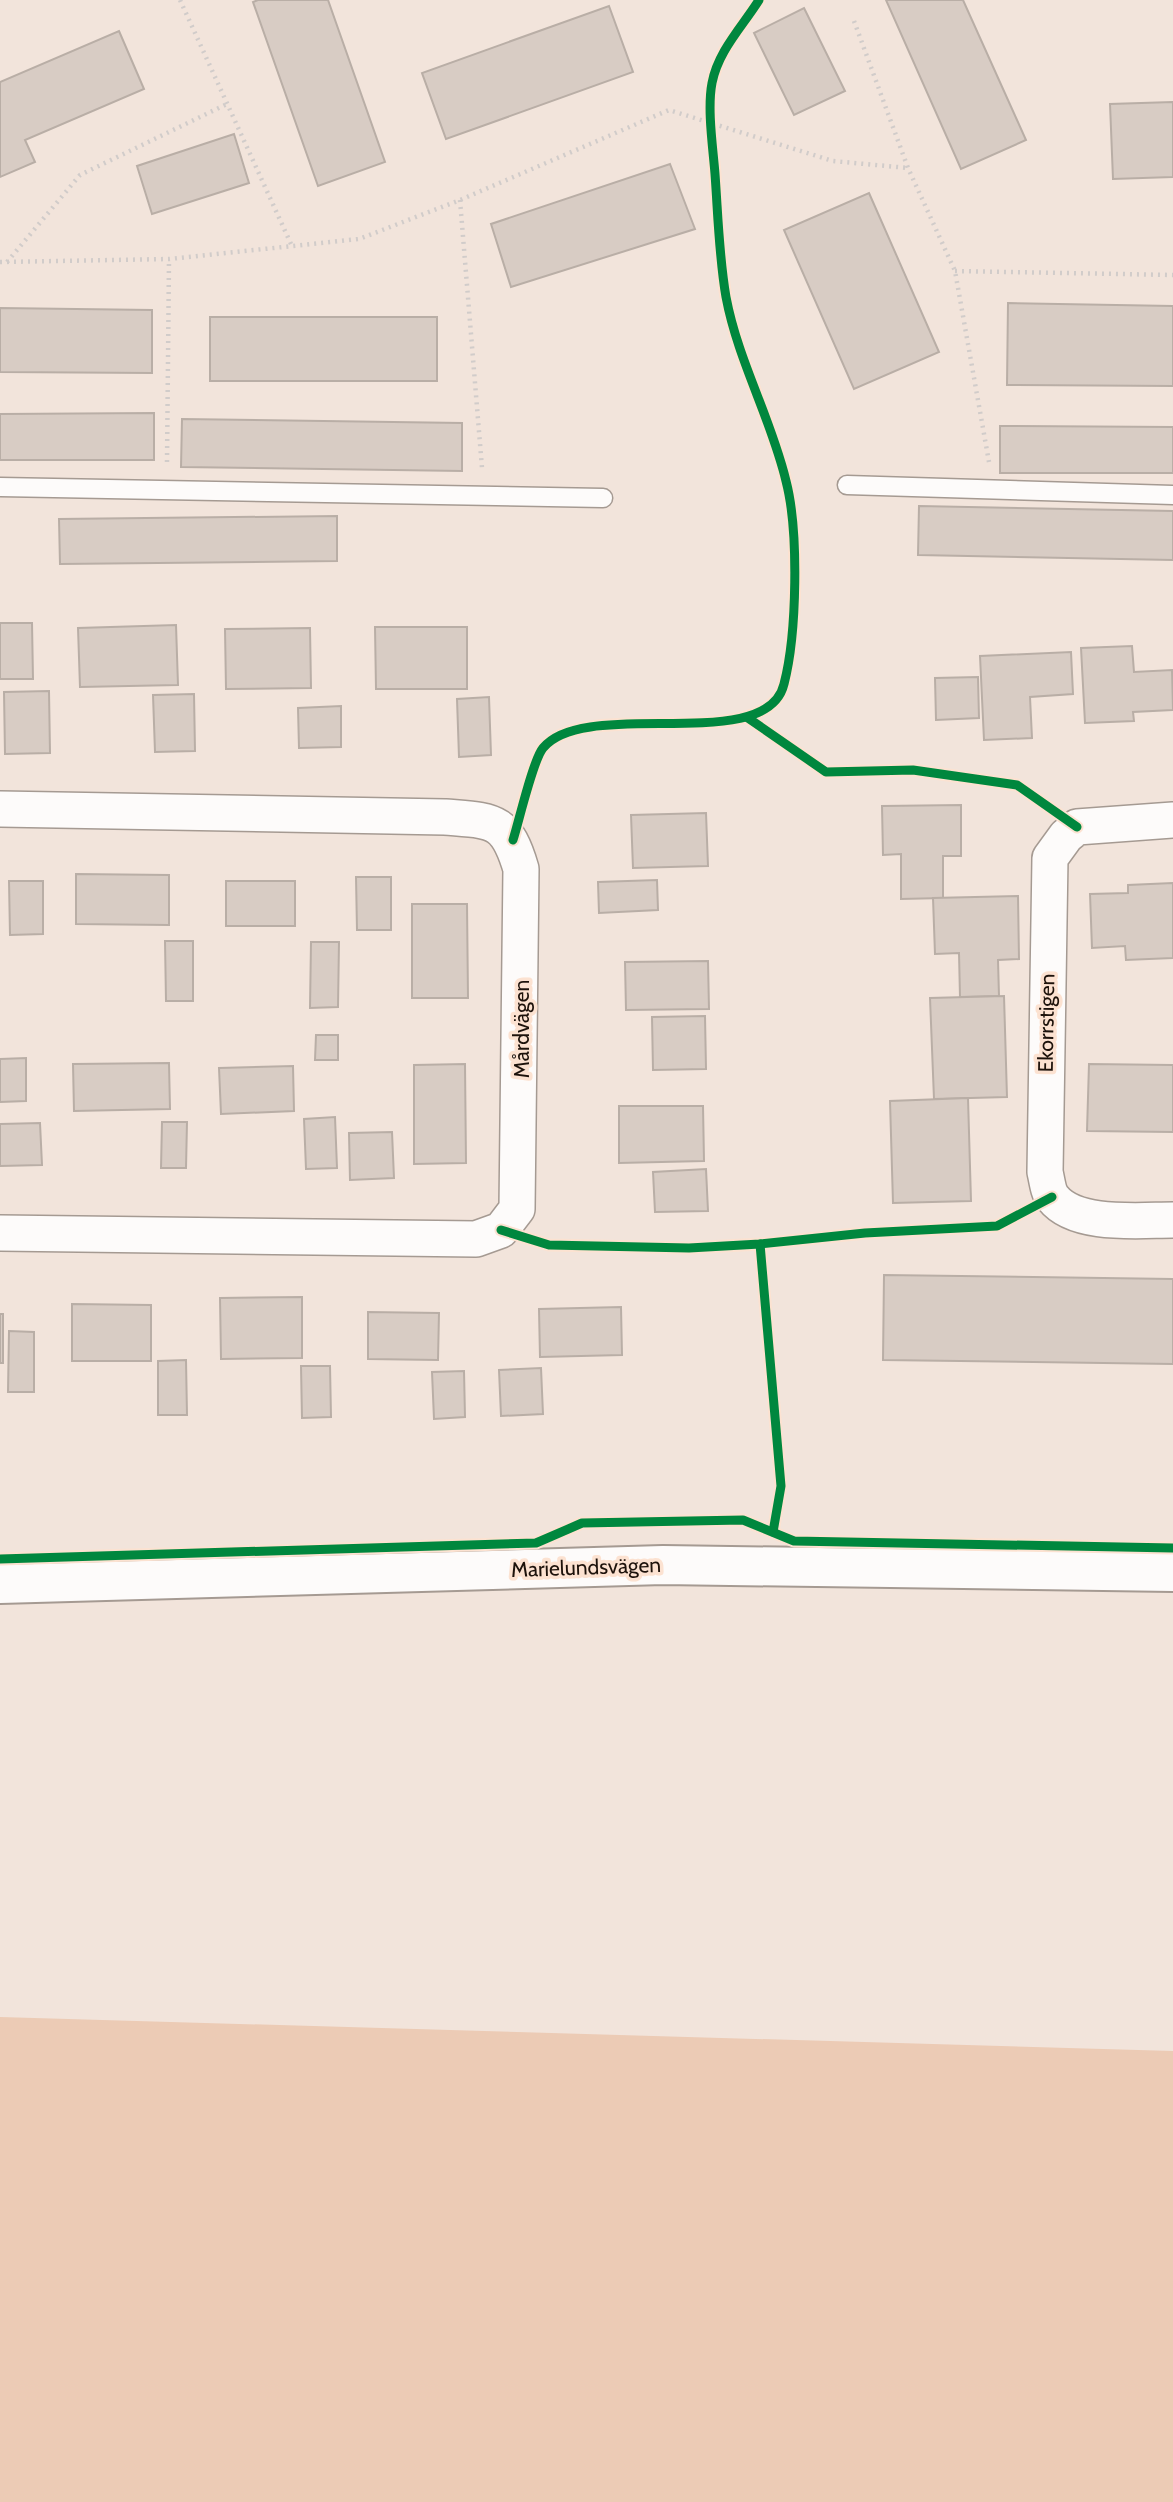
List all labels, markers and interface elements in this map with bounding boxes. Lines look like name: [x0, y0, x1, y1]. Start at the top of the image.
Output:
street label: Ekorrstigen: [1033, 974, 1059, 1072]
street label: Mårdvägen: [509, 980, 534, 1078]
street label: Marielundsvägen: [511, 1552, 661, 1582]

